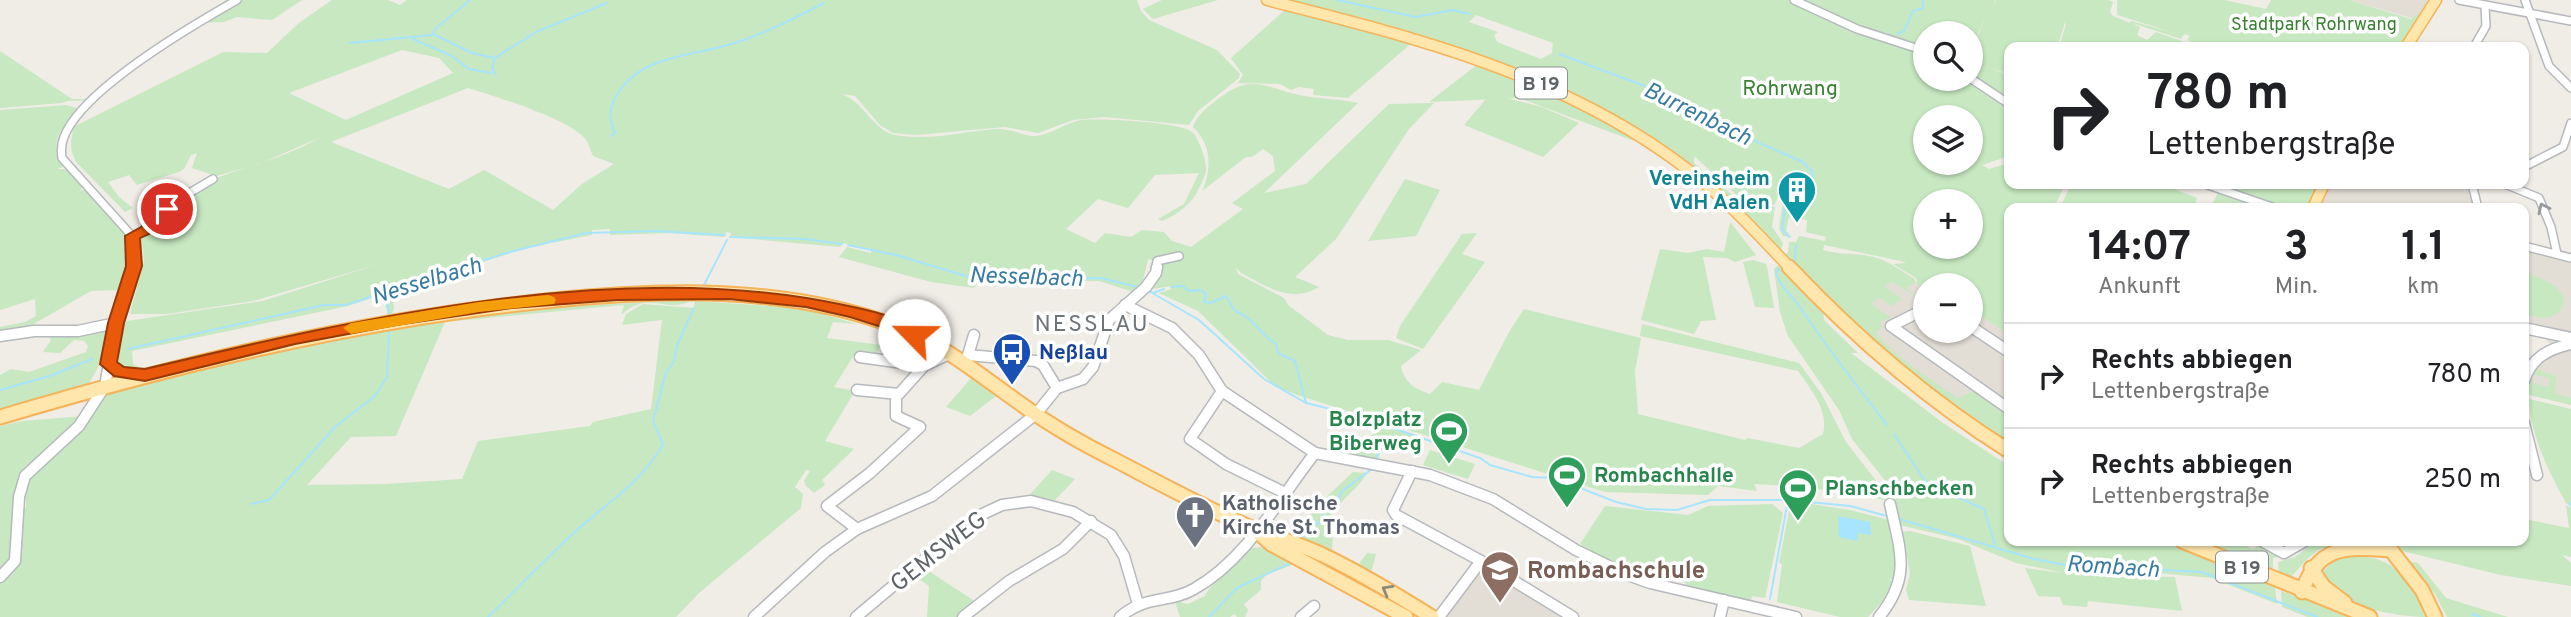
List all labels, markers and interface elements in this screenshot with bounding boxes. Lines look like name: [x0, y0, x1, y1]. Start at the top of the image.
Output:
park label: Stadtpark Rohrwang: [2231, 14, 2397, 37]
map controls: [1913, 21, 1983, 343]
button: search: [1913, 21, 1983, 91]
text: 780 m: [2147, 65, 2289, 127]
road number: B 19: [1515, 68, 1567, 99]
icon: right: [2032, 70, 2123, 161]
park label: Rohrwang: [1742, 76, 1838, 103]
water label: Burrenbach: [1638, 77, 1756, 154]
button: layers: [1913, 105, 1983, 175]
text: Lettenbergstraße: [2147, 126, 2395, 166]
place label: Vereinsheim VdH Aalen: [1649, 166, 1770, 217]
building icon: Vereinsheim VdH Aalen: [1776, 169, 1818, 224]
pin: [137, 179, 197, 239]
button: +: [1913, 189, 1983, 259]
icon: arrive: [148, 190, 186, 228]
one-way arrow: [2538, 203, 2552, 215]
text: 14:07: [2088, 222, 2191, 275]
text: 3: [2284, 222, 2309, 275]
text: 1.1: [2401, 222, 2445, 275]
water label: Nesselbach: [368, 252, 486, 313]
water label: Nesselbach: [969, 262, 1084, 295]
button: −: [1913, 273, 1983, 343]
text: Ankunft: [2098, 273, 2181, 302]
text: Min.: [2275, 273, 2317, 302]
text: km: [2407, 273, 2439, 302]
position arrow: [877, 298, 951, 372]
district label: NESSLAU: [1034, 311, 1150, 340]
bus stop icon: Neßlau: [991, 331, 1033, 386]
place label: Neßlau: [1039, 340, 1108, 367]
text: Rechts abbiegen: [2091, 345, 2293, 378]
icon: right: [2032, 357, 2070, 395]
text: 780 m: [2428, 359, 2501, 392]
text: Lettenbergstraße: [2091, 378, 2270, 407]
place label: Bolzplatz Biberweg: [1329, 407, 1422, 458]
sports icon: Bolzplatz Biberweg: [1428, 410, 1470, 465]
text: Rechts abbiegen: [2091, 450, 2293, 483]
sports icon: Rombachhalle: [1546, 454, 1588, 509]
icon: right: [2032, 462, 2070, 500]
place label: Rombachhalle: [1594, 463, 1734, 490]
text: 250 m: [2424, 464, 2501, 497]
sports icon: Planschbecken: [1777, 467, 1819, 522]
place label: Planschbecken: [1825, 476, 1974, 503]
text: Lettenbergstraße: [2091, 483, 2270, 512]
place label: Katholische Kirche St. Thomas: [1222, 491, 1400, 542]
church icon: Katholische Kirche St. Thomas: [1174, 494, 1216, 549]
street label: GEMSWEG: [885, 506, 993, 599]
school or university icon: Rombachschule: [1479, 549, 1521, 604]
water label: Rombach: [2065, 551, 2161, 586]
road number: B 19: [2216, 552, 2268, 582]
place label: Rombachschule: [1527, 557, 1705, 587]
one-way arrow: [1382, 585, 1394, 598]

